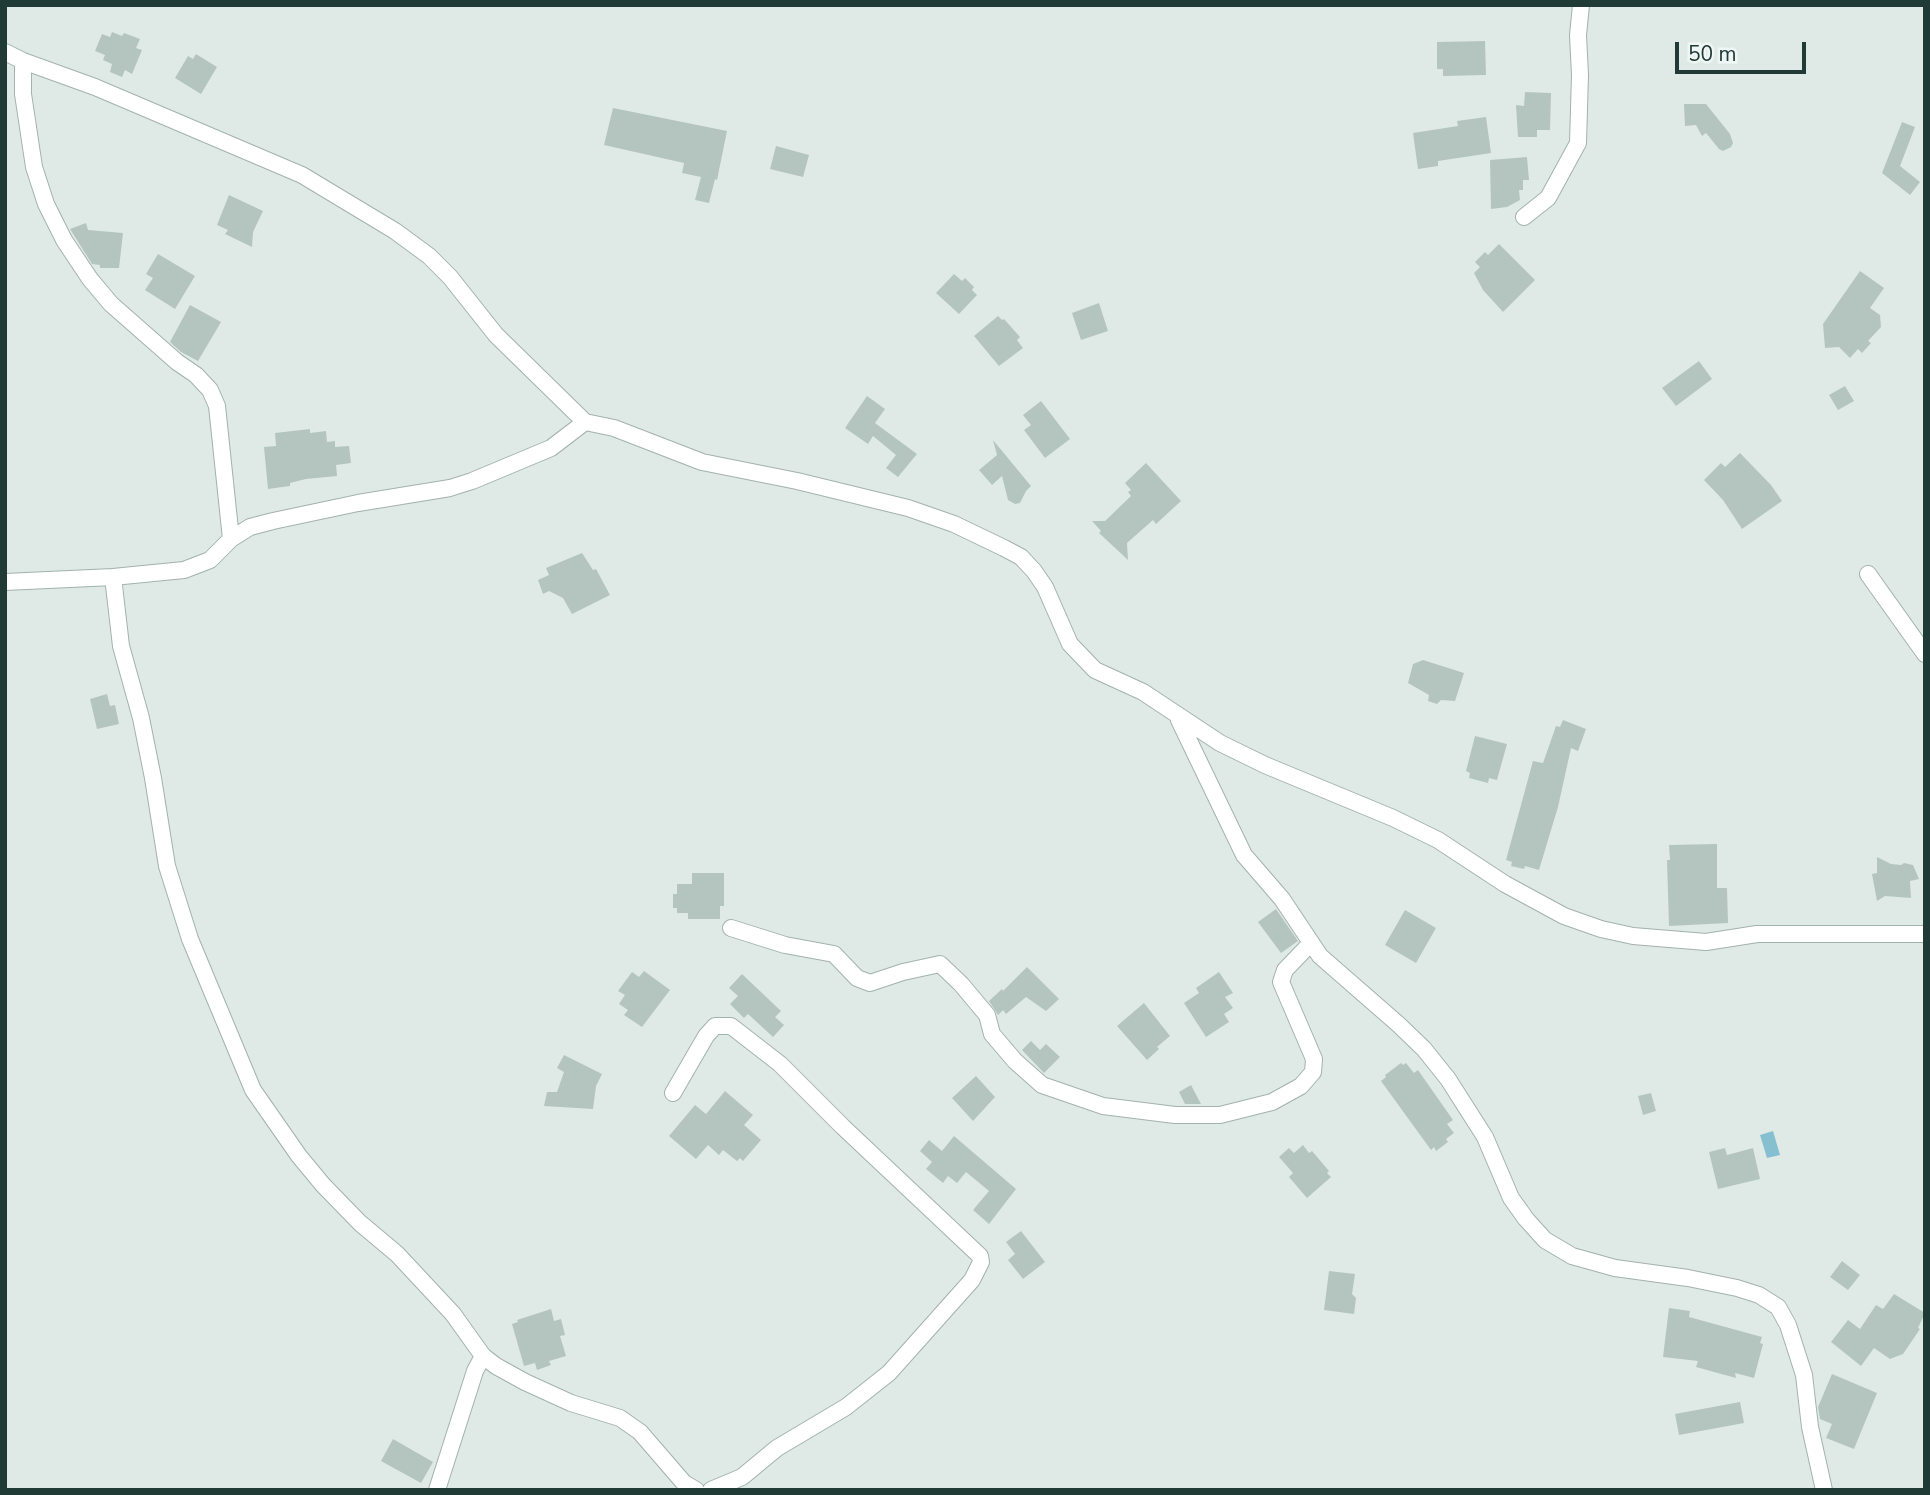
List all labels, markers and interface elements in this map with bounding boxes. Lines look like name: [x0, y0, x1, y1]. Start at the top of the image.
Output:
scale bar: [1678, 28, 1809, 72]
text: 50 m: [1688, 40, 1737, 68]

